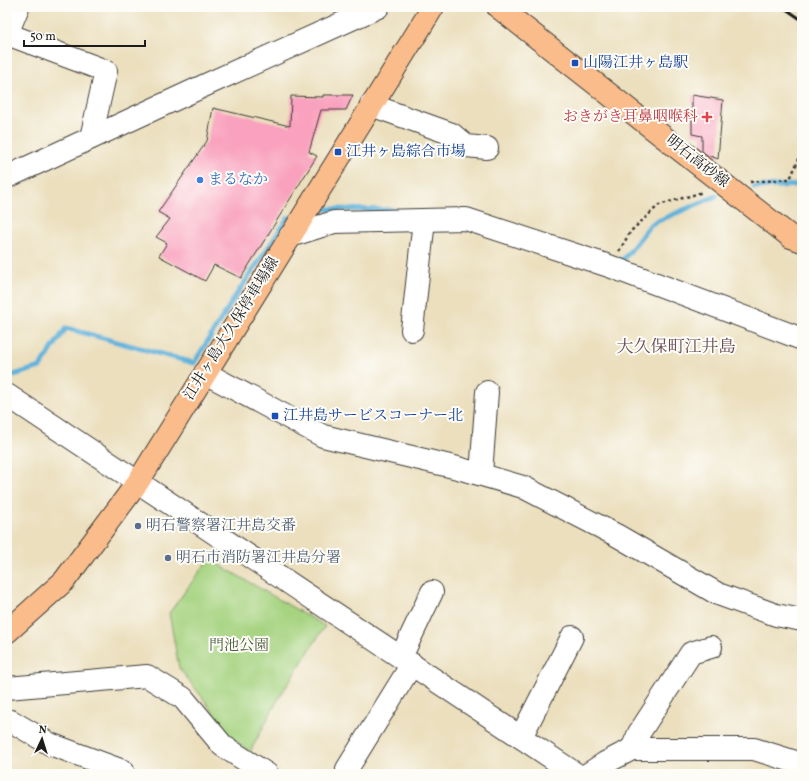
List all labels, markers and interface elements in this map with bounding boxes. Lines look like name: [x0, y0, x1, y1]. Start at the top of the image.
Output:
scale bar: [24, 22, 145, 48]
text: 50 m: [30, 29, 56, 45]
place label: 山陽江井ヶ島駅: [583, 53, 688, 74]
marker: 山陽江井ヶ島駅: [570, 58, 580, 68]
place label: おきがき耳鼻咽喉科: [563, 107, 698, 128]
marker: おきがき耳鼻咽喉科: [701, 111, 713, 123]
street label: 明石高砂線: [661, 131, 733, 193]
place label: 江井ヶ島綜合市場: [346, 142, 466, 163]
marker: 江井ヶ島綜合市場: [333, 147, 343, 157]
place label: まるなか: [208, 170, 268, 191]
marker: まるなか: [195, 175, 205, 185]
street label: 江井ヶ島大久保停車場線: [179, 253, 285, 405]
district label: 大久保町江井島: [617, 336, 736, 359]
place label: 江井島サービスコーナー北: [283, 406, 463, 427]
marker: 江井島サービスコーナー北: [270, 411, 280, 421]
place label: 明石警察署江井島交番: [146, 516, 296, 537]
marker: 明石警察署江井島交番: [133, 521, 143, 531]
place label: 明石市消防署江井島分署: [176, 548, 341, 569]
marker: 明石市消防署江井島分署: [163, 553, 173, 563]
park label: 門池公園: [209, 636, 269, 657]
north arrow: [22, 719, 62, 759]
text: N: [38, 723, 47, 738]

